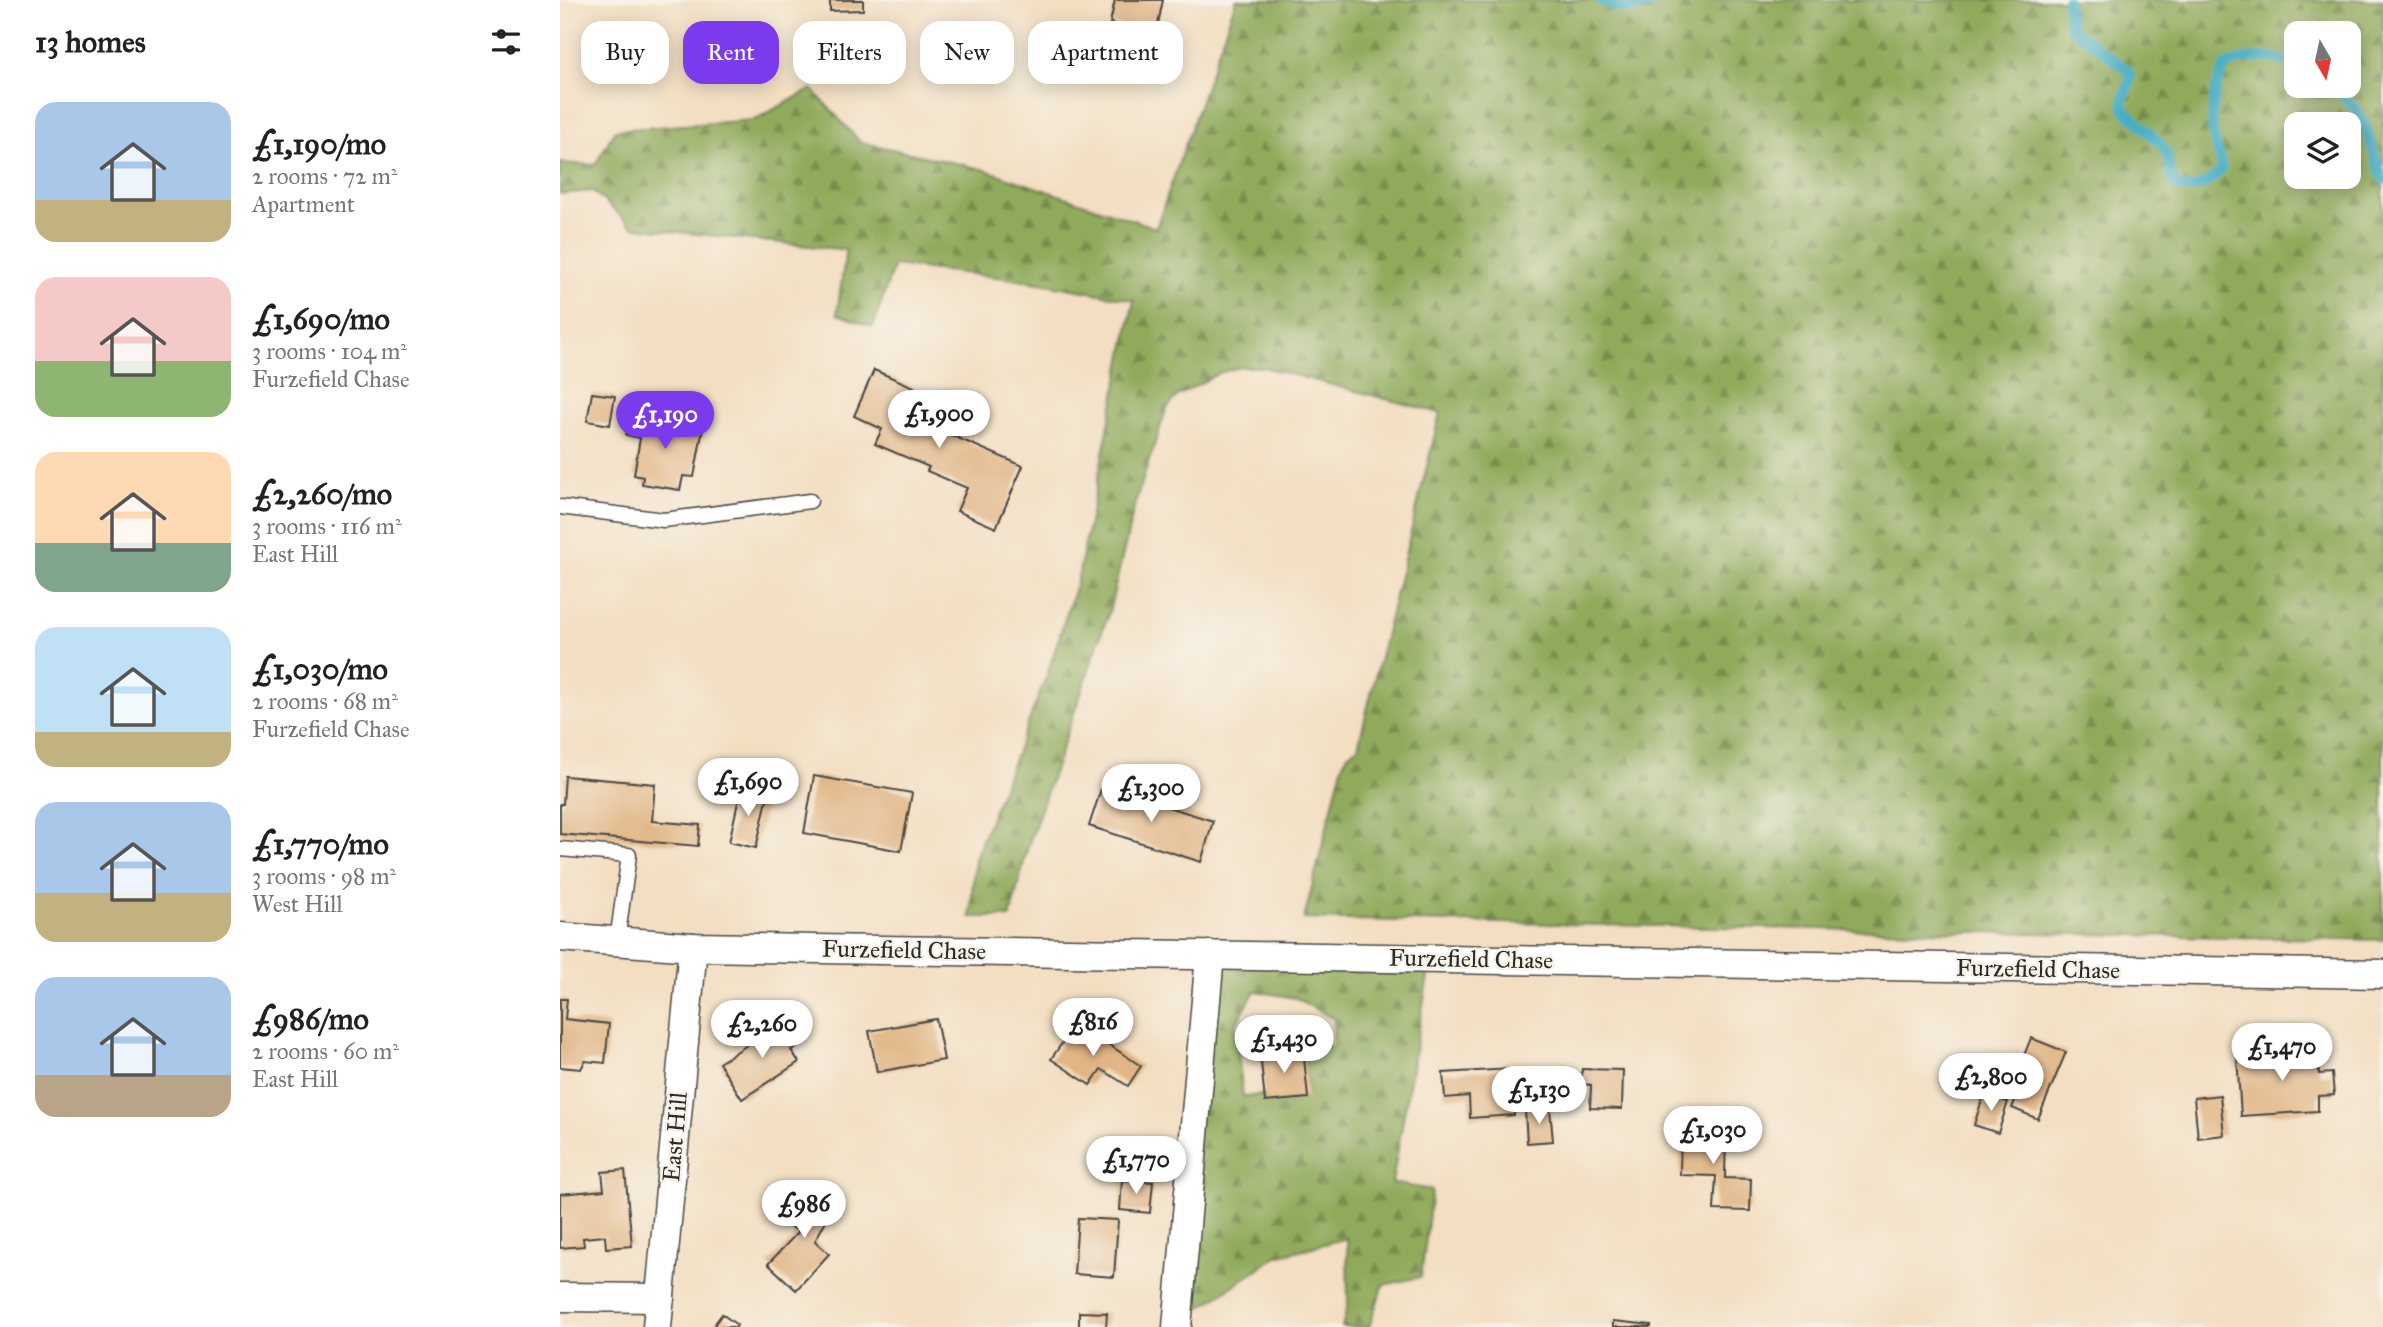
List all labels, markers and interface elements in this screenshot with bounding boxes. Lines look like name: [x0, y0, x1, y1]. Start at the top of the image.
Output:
chip: Buy: [581, 21, 669, 84]
chip: Rent: [683, 21, 779, 84]
chip: Filters: [793, 21, 906, 84]
chip: New: [920, 21, 1014, 84]
chip: Apartment: [1028, 21, 1183, 84]
north arrow: [2284, 21, 2361, 98]
map controls: [2284, 21, 2361, 189]
icon: filters: [487, 23, 525, 61]
text: 13 homes: [35, 24, 146, 60]
button: layers: [2284, 112, 2361, 189]
text: £1,190/mo: [252, 126, 386, 162]
icon: home: [91, 130, 175, 214]
text: 2 rooms · 72 m²: [252, 162, 397, 190]
text: Apartment: [252, 190, 355, 218]
text: £1,690/mo: [252, 301, 390, 337]
icon: home: [91, 305, 175, 389]
text: 3 rooms · 104 m²: [252, 337, 407, 365]
text: Furzefield Chase: [252, 365, 410, 393]
pin: £1,900: [882, 391, 996, 450]
pin: £1,190: [608, 392, 722, 451]
text: £1,900: [904, 399, 974, 427]
text: £1,190: [632, 400, 698, 428]
text: £2,260/mo: [252, 476, 392, 512]
icon: home: [91, 480, 175, 564]
text: 3 rooms · 116 m²: [252, 512, 402, 540]
text: East Hill: [252, 540, 338, 568]
text: £1,030/mo: [252, 651, 388, 687]
icon: home: [91, 655, 175, 739]
text: 2 rooms · 68 m²: [252, 687, 398, 715]
text: Furzefield Chase: [252, 715, 410, 743]
pin: £1,690: [691, 758, 805, 818]
pin: £1,300: [1094, 764, 1208, 824]
text: £1,690: [714, 767, 782, 795]
text: £1,300: [1118, 773, 1185, 801]
text: £1,770/mo: [252, 826, 389, 862]
icon: home: [91, 830, 175, 914]
text: 3 rooms · 98 m²: [252, 862, 396, 890]
text: West Hill: [252, 890, 343, 918]
street label: Furzefield Chase: [822, 934, 986, 966]
street label: Furzefield Chase: [1389, 943, 1553, 975]
street label: Furzefield Chase: [1956, 953, 2120, 985]
pin: £816: [1052, 998, 1134, 1058]
pin: £2,260: [705, 1000, 819, 1060]
text: £986/mo: [252, 1001, 369, 1037]
icon: home: [91, 1005, 175, 1089]
text: £816: [1068, 1007, 1118, 1035]
text: £2,260: [727, 1009, 797, 1037]
pin: £1,430: [1227, 1016, 1341, 1075]
text: £1,430: [1251, 1024, 1317, 1052]
pin: £1,470: [2225, 1024, 2339, 1083]
text: £1,470: [2248, 1032, 2316, 1060]
text: 2 rooms · 60 m²: [252, 1037, 399, 1065]
pin: £2,800: [1934, 1054, 2048, 1113]
text: £2,800: [1955, 1062, 2027, 1090]
text: East Hill: [252, 1065, 338, 1093]
pin: £1,130: [1482, 1066, 1596, 1126]
text: £1,130: [1508, 1075, 1570, 1103]
street label: East Hill: [656, 1090, 694, 1183]
pin: £1,030: [1656, 1106, 1770, 1166]
text: £1,030: [1680, 1115, 1747, 1143]
pin: £1,770: [1079, 1136, 1193, 1196]
text: £1,770: [1102, 1145, 1170, 1173]
pin: £986: [763, 1180, 845, 1240]
text: £986: [778, 1189, 830, 1217]

